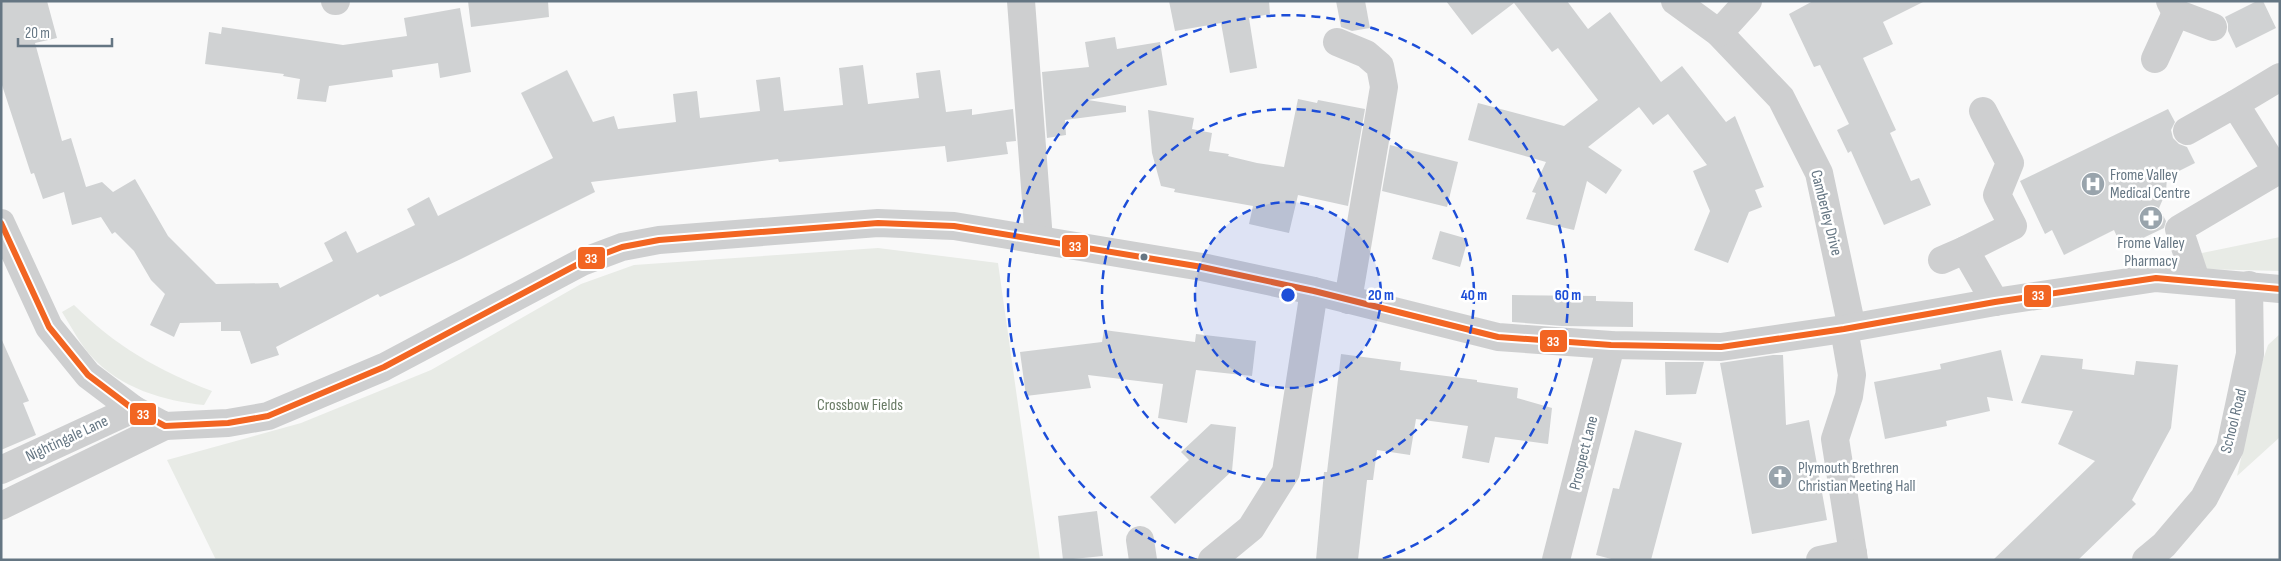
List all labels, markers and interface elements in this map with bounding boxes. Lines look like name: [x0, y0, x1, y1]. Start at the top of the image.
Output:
scale bar: [18, 15, 111, 47]
text: 20 m: [25, 24, 50, 43]
place label: Frome Valley Medical Centre: [2110, 166, 2190, 203]
street label: Camberley Drive: [1806, 168, 1846, 258]
hospital icon: Frome Valley Medical Centre: [2080, 171, 2106, 197]
pharmacy icon: Frome Valley Pharmacy: [2138, 205, 2164, 231]
line badge: 33: [1061, 234, 1089, 258]
place label: Frome Valley Pharmacy: [2117, 234, 2185, 271]
text: 33: [1069, 238, 1081, 255]
line badge: 33: [577, 246, 606, 270]
text: 33: [585, 250, 597, 267]
unlabelled marker: [1139, 252, 1149, 262]
line badge: 33: [2023, 284, 2052, 308]
centre of rings: [1279, 286, 1297, 304]
text: 20 m: [1368, 286, 1394, 305]
text: 40 m: [1461, 286, 1487, 305]
text: 60 m: [1555, 286, 1581, 305]
text: 33: [2032, 287, 2044, 304]
line badge: 33: [1539, 329, 1568, 353]
text: 33: [1547, 333, 1559, 350]
street label: School Road: [2217, 387, 2251, 455]
park label: Crossbow Fields: [817, 396, 903, 415]
line badge: 33: [129, 402, 157, 426]
text: 33: [137, 406, 149, 423]
street label: Nightingale Lane: [23, 412, 111, 466]
street label: Prospect Lane: [1566, 414, 1602, 492]
place label: Plymouth Brethren Christian Meeting Hall: [1798, 459, 1916, 496]
church icon: Plymouth Brethren Christian Meeting Hall: [1767, 464, 1793, 490]

